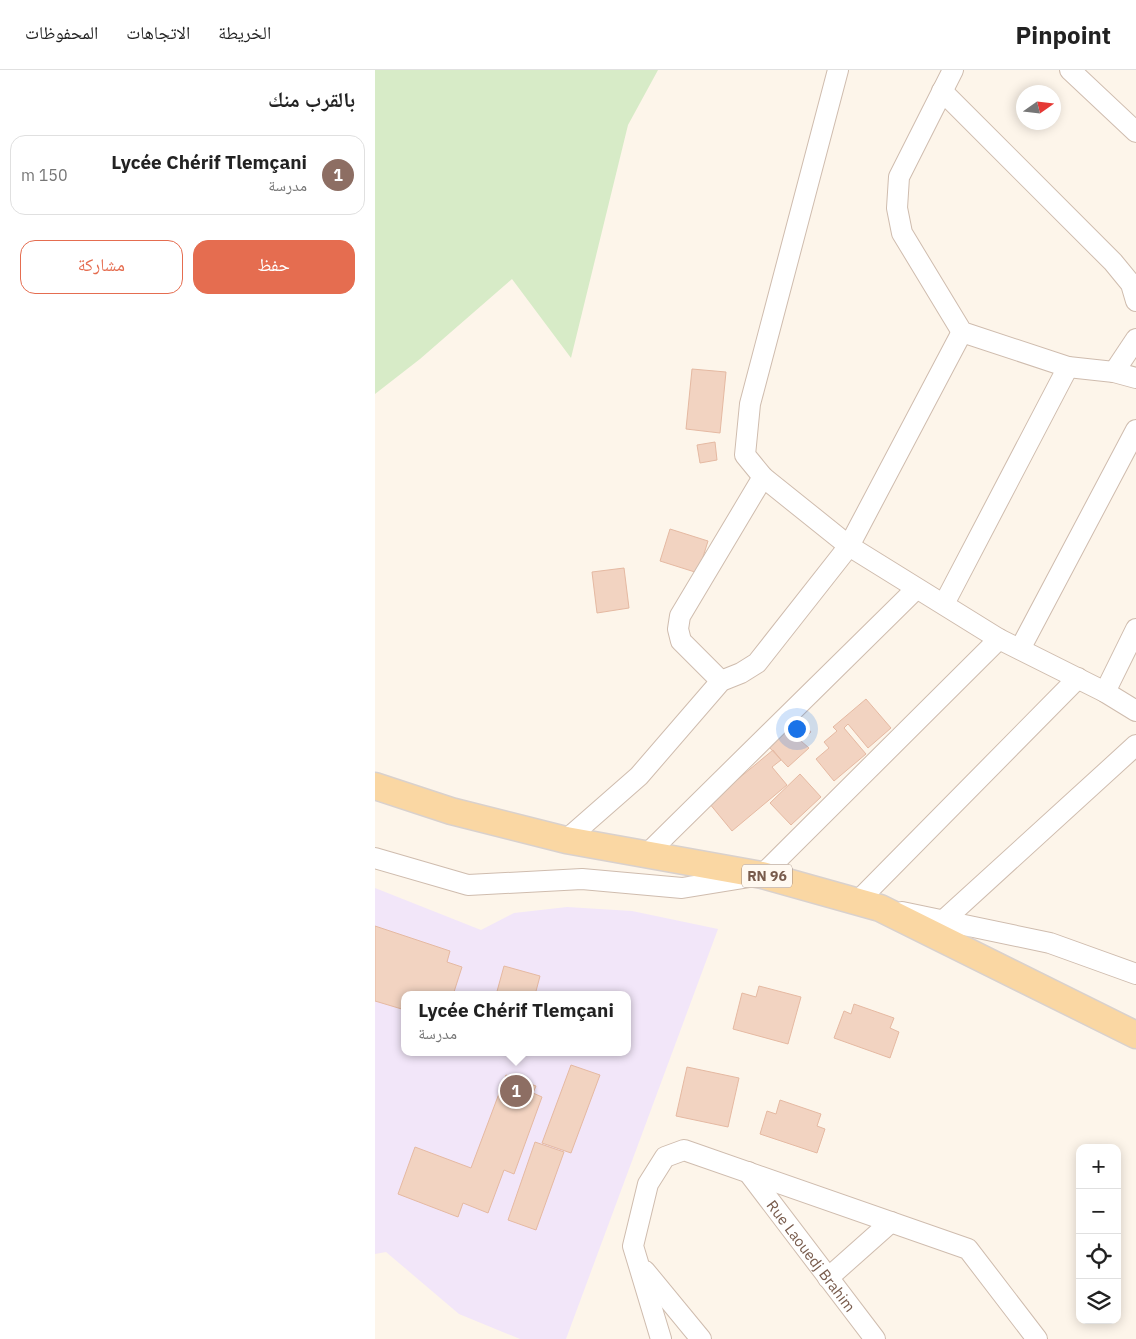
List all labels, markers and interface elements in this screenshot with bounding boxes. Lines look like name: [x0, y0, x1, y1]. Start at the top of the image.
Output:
text: Pinpoint: [1016, 19, 1111, 51]
text: المحفوظات: [25, 21, 98, 44]
text: الاتجاهات: [126, 21, 190, 44]
text: الخريطة: [218, 21, 271, 44]
text: بالقرب منك: [268, 85, 355, 113]
north arrow: [1016, 85, 1061, 130]
text: Lycée Chérif Tlemçani: [111, 150, 307, 174]
text: 150 m: [21, 165, 68, 185]
text: 1: [333, 165, 343, 185]
text: مدرسة: [268, 175, 307, 195]
button: مشاركة: [20, 240, 183, 294]
button: حفظ: [193, 240, 355, 294]
your location: [784, 716, 810, 742]
road number: RN 96: [742, 864, 792, 888]
popup: [401, 991, 631, 1056]
text: Lycée Chérif Tlemçani: [418, 998, 614, 1022]
text: مدرسة: [418, 1023, 457, 1043]
pin: 1: [500, 1072, 532, 1110]
map controls: [1076, 1144, 1121, 1324]
button: +: [1076, 1144, 1121, 1189]
button: −: [1076, 1189, 1121, 1234]
street label: Rue Laouedj Brahim: [763, 1196, 860, 1315]
button: locate: [1076, 1234, 1121, 1279]
button: layers: [1076, 1279, 1121, 1324]

